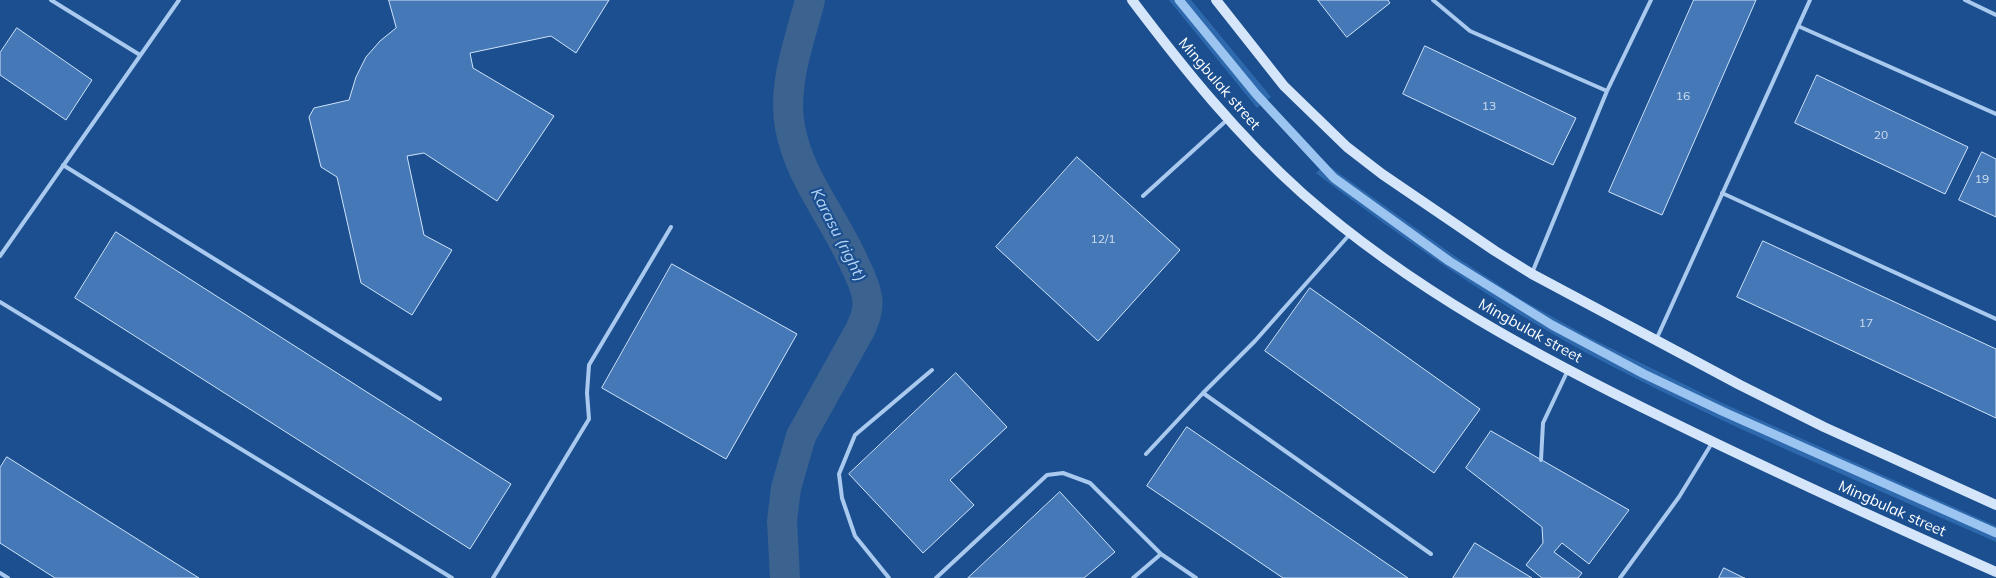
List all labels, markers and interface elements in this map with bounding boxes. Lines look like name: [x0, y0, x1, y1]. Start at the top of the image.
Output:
street label: Mingbulak street: [1174, 34, 1264, 134]
house number: 16: [1676, 89, 1690, 103]
house number: 13: [1482, 99, 1496, 113]
house number: 20: [1874, 128, 1888, 142]
house number: 19: [1975, 172, 1989, 186]
water label: Karasu (right): [806, 185, 870, 285]
house number: 12/1: [1090, 232, 1116, 246]
street label: Mingbulak street: [1475, 295, 1585, 367]
house number: 17: [1859, 316, 1873, 330]
street label: Mingbulak street: [1836, 477, 1948, 541]

